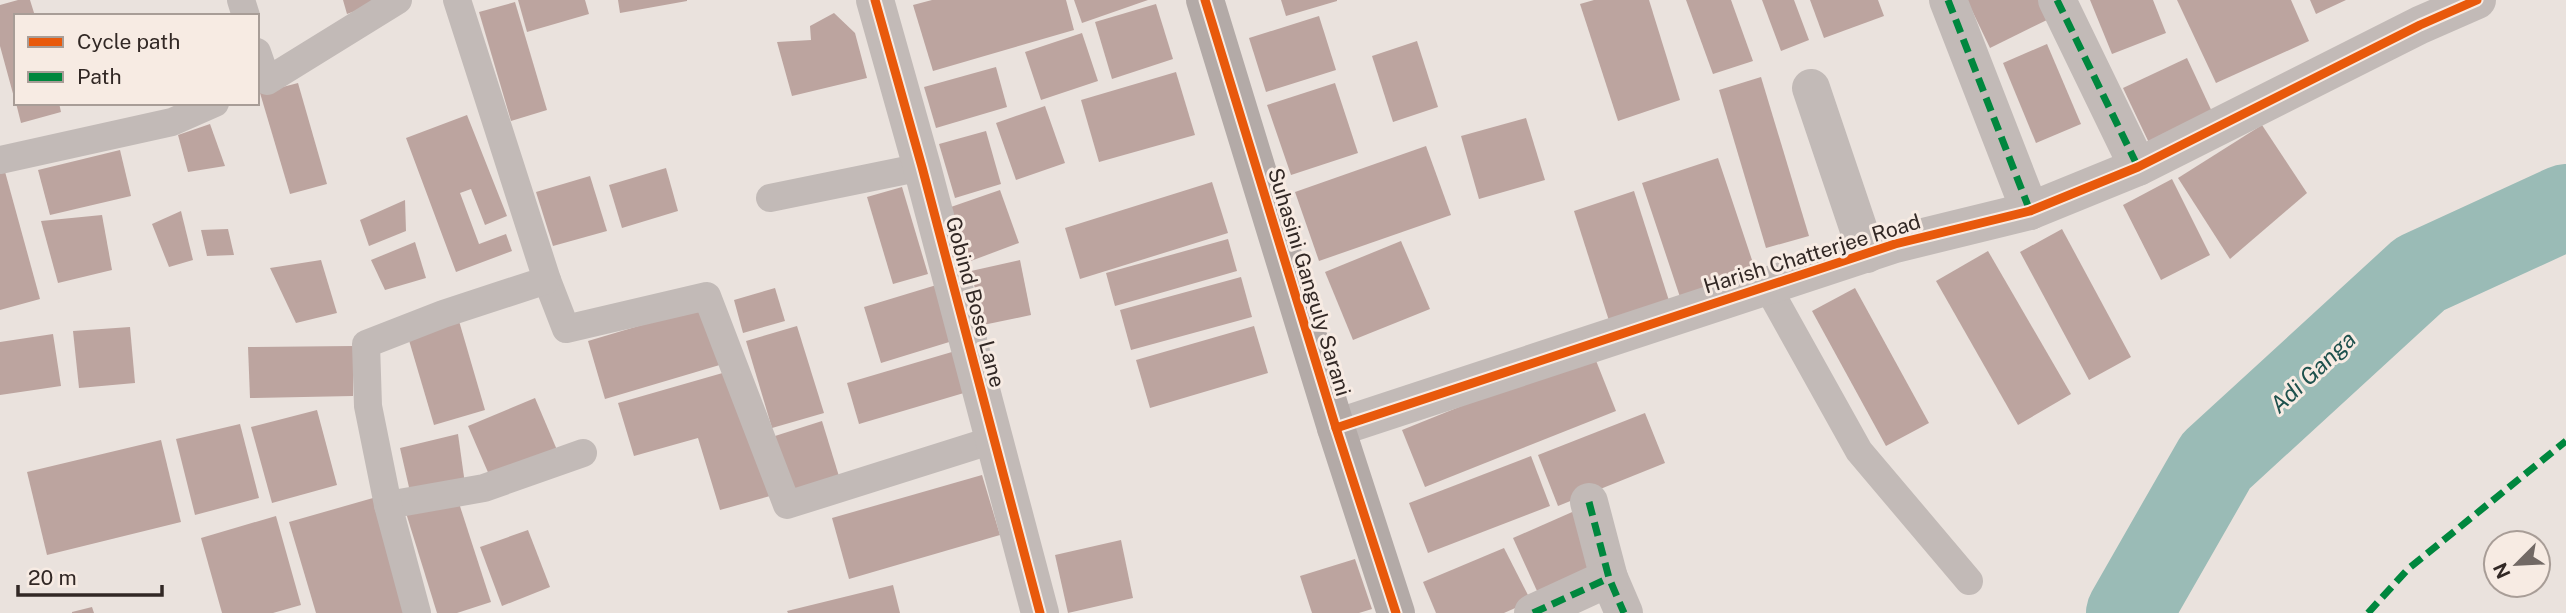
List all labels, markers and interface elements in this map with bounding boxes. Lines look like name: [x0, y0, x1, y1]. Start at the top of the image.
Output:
legend: [14, 14, 259, 105]
text: Cycle path: [77, 29, 180, 54]
text: Path: [77, 64, 122, 89]
street label: Suhasini Ganguly Sarani: [1263, 165, 1356, 399]
street label: Harish Chatterjee Road: [1700, 209, 1923, 298]
street label: Gobind Bose Lane: [941, 214, 1010, 390]
water label: Adi Ganga: [2264, 325, 2361, 418]
north arrow: [2482, 529, 2552, 599]
scale bar: [18, 554, 161, 598]
text: N: [2488, 560, 2515, 582]
text: 20 m: [28, 565, 77, 590]

